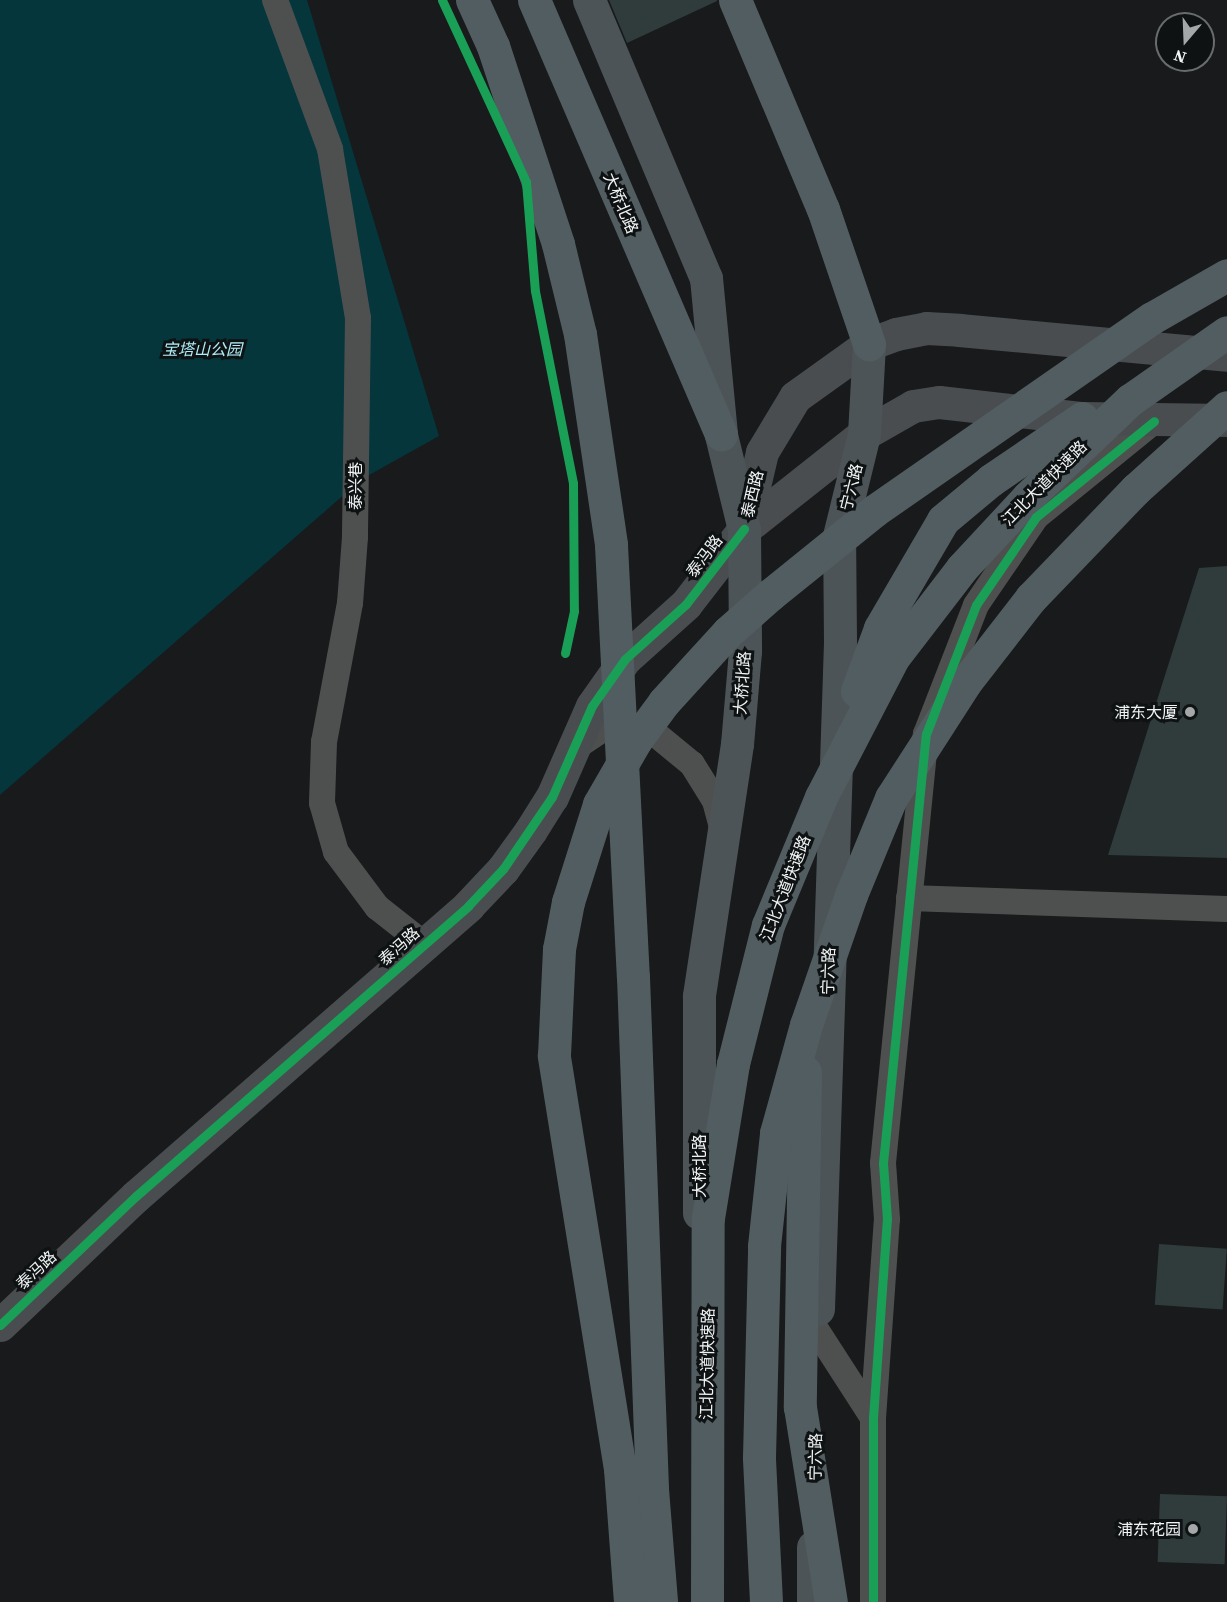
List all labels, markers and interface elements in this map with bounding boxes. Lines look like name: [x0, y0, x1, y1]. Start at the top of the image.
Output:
north arrow: [1155, 12, 1215, 72]
text: N: [1171, 45, 1189, 69]
street label: 大桥北路: [600, 170, 642, 236]
park label: 宝塔山公园: [162, 339, 242, 359]
street label: 江北大道快速路: [998, 437, 1090, 529]
street label: 宁六路: [836, 461, 866, 513]
street label: 泰兴巷: [345, 462, 365, 510]
street label: 泰西路: [737, 468, 767, 520]
street label: 泰冯路: [682, 531, 726, 581]
street label: 大桥北路: [730, 650, 754, 716]
place label: 浦东大厦: [1114, 702, 1178, 722]
marker: 浦东大厦: [1183, 705, 1197, 719]
street label: 江北大道快速路: [756, 832, 814, 944]
street label: 泰冯路: [375, 923, 423, 969]
street label: 宁六路: [818, 947, 838, 995]
street label: 大桥北路: [689, 1134, 709, 1198]
street label: 泰冯路: [12, 1247, 60, 1293]
street label: 江北大道快速路: [696, 1308, 718, 1420]
street label: 宁六路: [805, 1433, 825, 1481]
place label: 浦东花园: [1117, 1519, 1181, 1539]
marker: 浦东花园: [1186, 1522, 1200, 1536]

